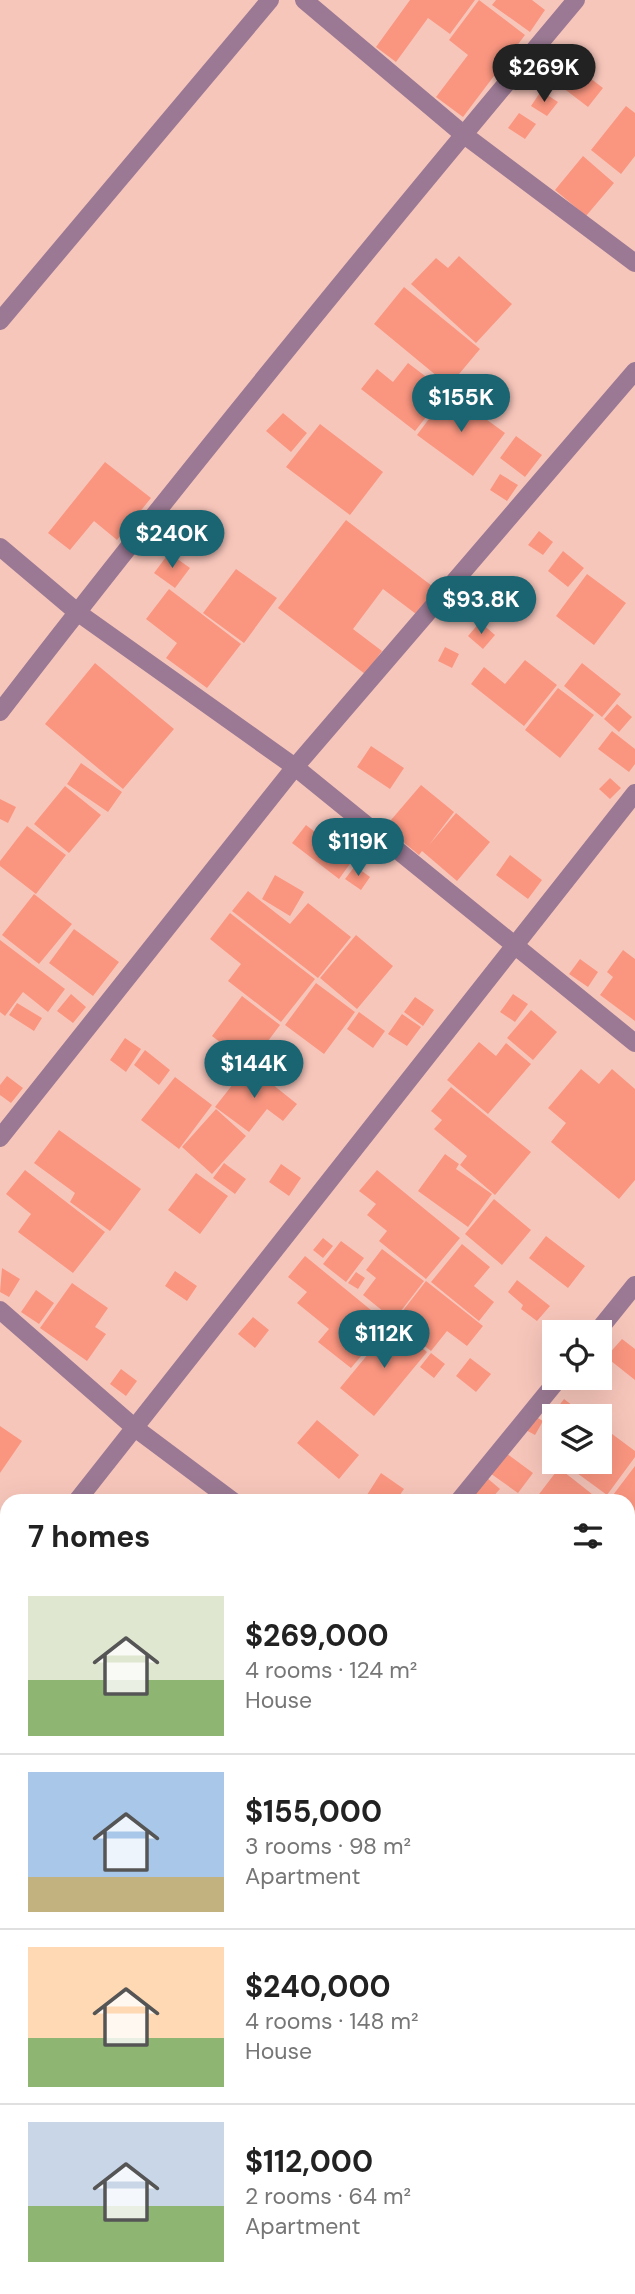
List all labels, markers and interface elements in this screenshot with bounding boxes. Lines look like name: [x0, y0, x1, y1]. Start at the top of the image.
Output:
pin: $269K: [495, 44, 593, 104]
text: $269K: [509, 52, 579, 82]
pin: $155K: [412, 374, 510, 434]
text: $155K: [428, 382, 494, 412]
pin: $240K: [123, 510, 221, 570]
text: $240K: [135, 518, 209, 548]
pin: $93.8K: [424, 576, 538, 636]
text: $93.8K: [442, 584, 520, 614]
pin: $119K: [309, 818, 407, 878]
text: $119K: [328, 826, 388, 856]
pin: $144K: [205, 1040, 303, 1100]
text: $144K: [220, 1048, 288, 1078]
pin: $112K: [335, 1310, 433, 1370]
text: $112K: [355, 1318, 413, 1348]
map controls: [542, 1320, 612, 1474]
button: locate: [542, 1320, 612, 1390]
button: layers: [542, 1404, 612, 1474]
text: 7 homes: [28, 1517, 150, 1556]
icon: filters: [569, 1517, 607, 1555]
text: $269,000: [245, 1616, 389, 1655]
icon: home: [84, 1624, 168, 1708]
text: 4 rooms · 124 m²: [245, 1655, 417, 1685]
text: House: [245, 1685, 312, 1715]
text: $155,000: [245, 1792, 382, 1831]
icon: home: [84, 1800, 168, 1884]
text: 3 rooms · 98 m²: [245, 1831, 411, 1861]
text: Apartment: [245, 1861, 360, 1891]
text: $240,000: [245, 1967, 391, 2006]
icon: home: [84, 1975, 168, 2059]
text: 4 rooms · 148 m²: [245, 2006, 419, 2036]
text: House: [245, 2036, 312, 2066]
text: $112,000: [245, 2142, 373, 2181]
icon: home: [84, 2150, 168, 2234]
text: 2 rooms · 64 m²: [245, 2181, 411, 2211]
text: Apartment: [245, 2211, 360, 2241]

